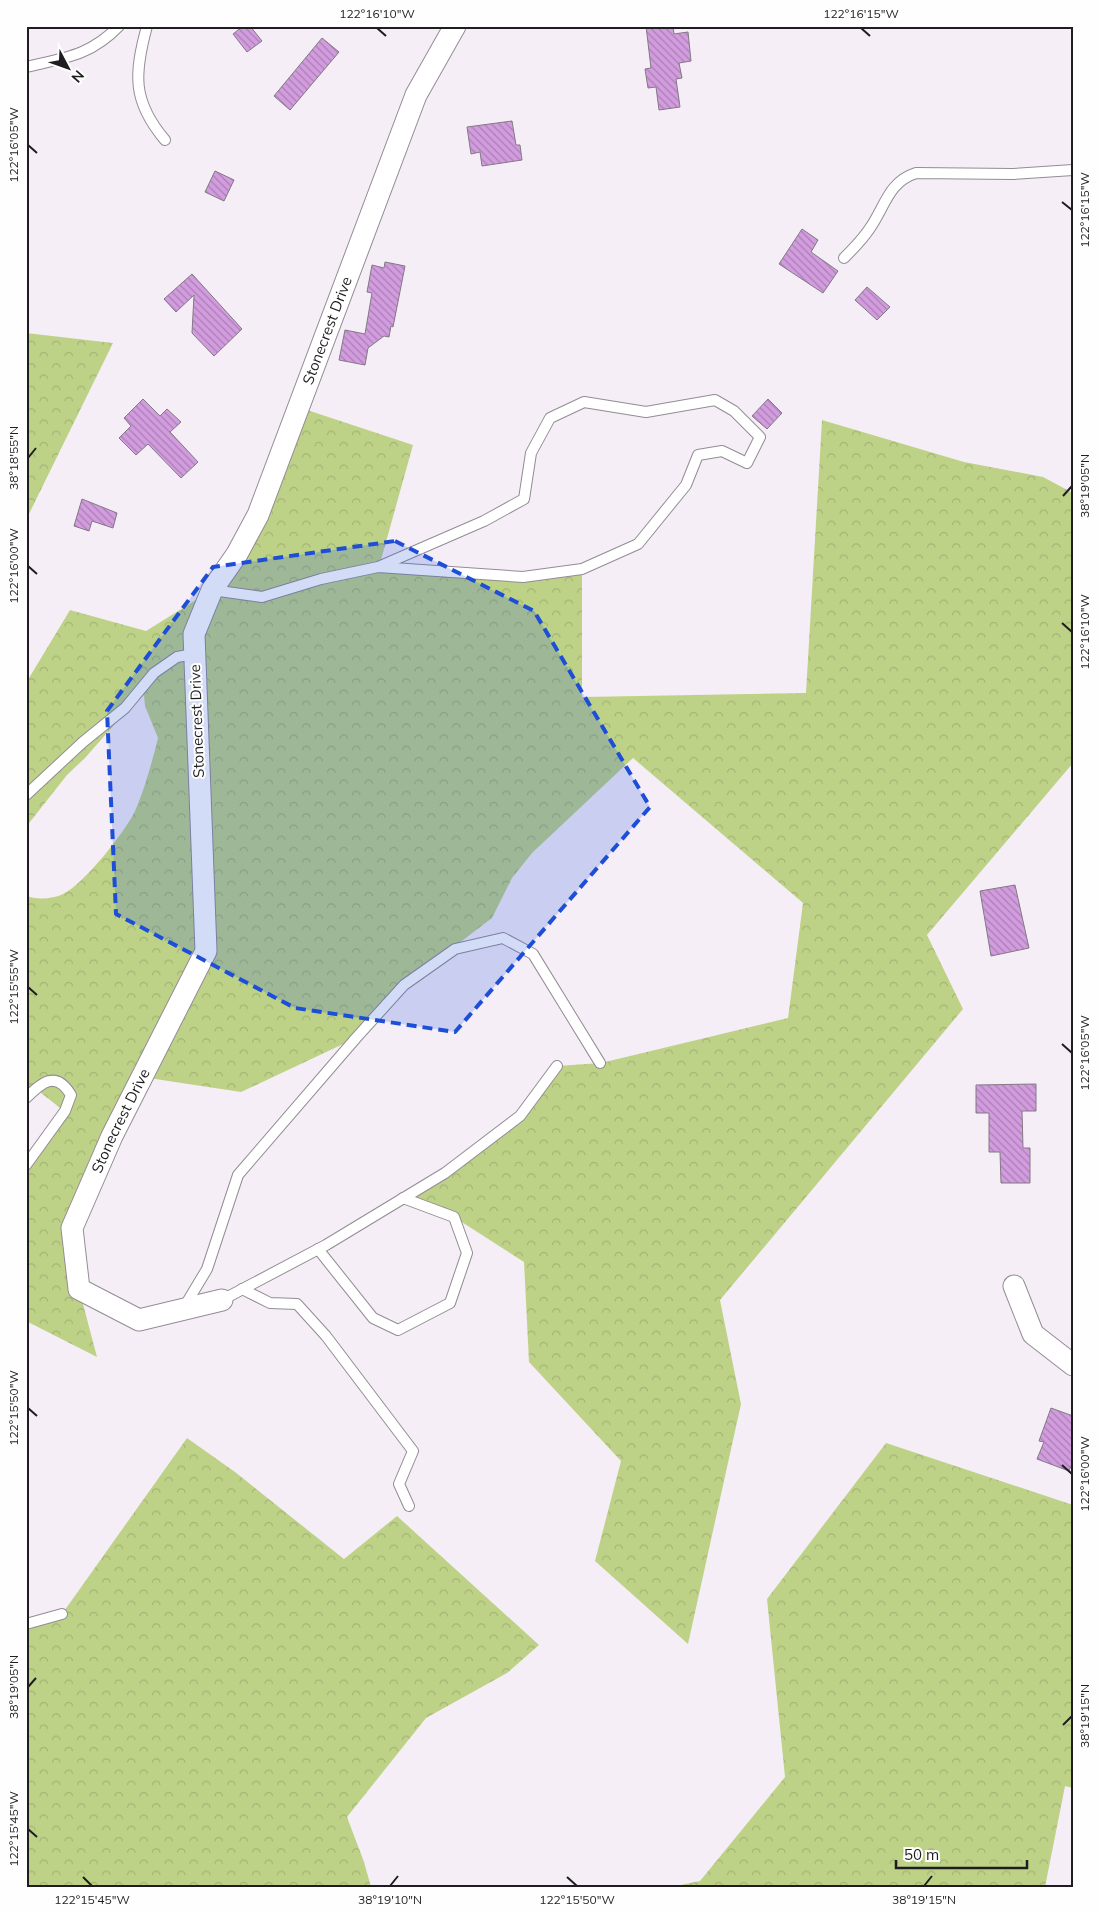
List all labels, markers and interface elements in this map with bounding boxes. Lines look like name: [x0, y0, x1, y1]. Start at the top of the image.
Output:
text: 122°16'10"W: [339, 6, 415, 21]
text: 122°16'15"W: [823, 6, 899, 21]
north arrow: [42, 42, 92, 92]
text: N: [68, 67, 88, 86]
text: 122°16'05"W: [6, 107, 21, 183]
text: 122°16'15"W: [1077, 172, 1092, 248]
street label: Stonecrest Drive: [298, 274, 356, 387]
text: 38°18'55"N: [6, 426, 21, 490]
text: 38°19'05"N: [1077, 454, 1092, 518]
text: 122°16'00"W: [6, 528, 21, 604]
text: 122°16'10"W: [1077, 594, 1092, 670]
street label: Stonecrest Drive: [185, 664, 208, 778]
text: 122°15'55"W: [6, 949, 21, 1025]
text: 122°16'05"W: [1077, 1015, 1092, 1091]
street label: Stonecrest Drive: [87, 1065, 154, 1176]
text: 122°15'50"W: [6, 1370, 21, 1446]
text: 122°16'00"W: [1077, 1436, 1092, 1512]
text: 38°19'05"N: [6, 1655, 21, 1719]
text: 38°19'15"N: [1077, 1684, 1092, 1748]
text: 122°15'45"W: [6, 1791, 21, 1867]
scale bar: [896, 1838, 1028, 1870]
text: 50 m: [904, 1845, 939, 1864]
text: 122°15'45"W: [54, 1892, 130, 1907]
text: 38°19'10"N: [358, 1892, 422, 1907]
text: 122°15'50"W: [539, 1892, 615, 1907]
text: 38°19'15"N: [892, 1892, 956, 1907]

